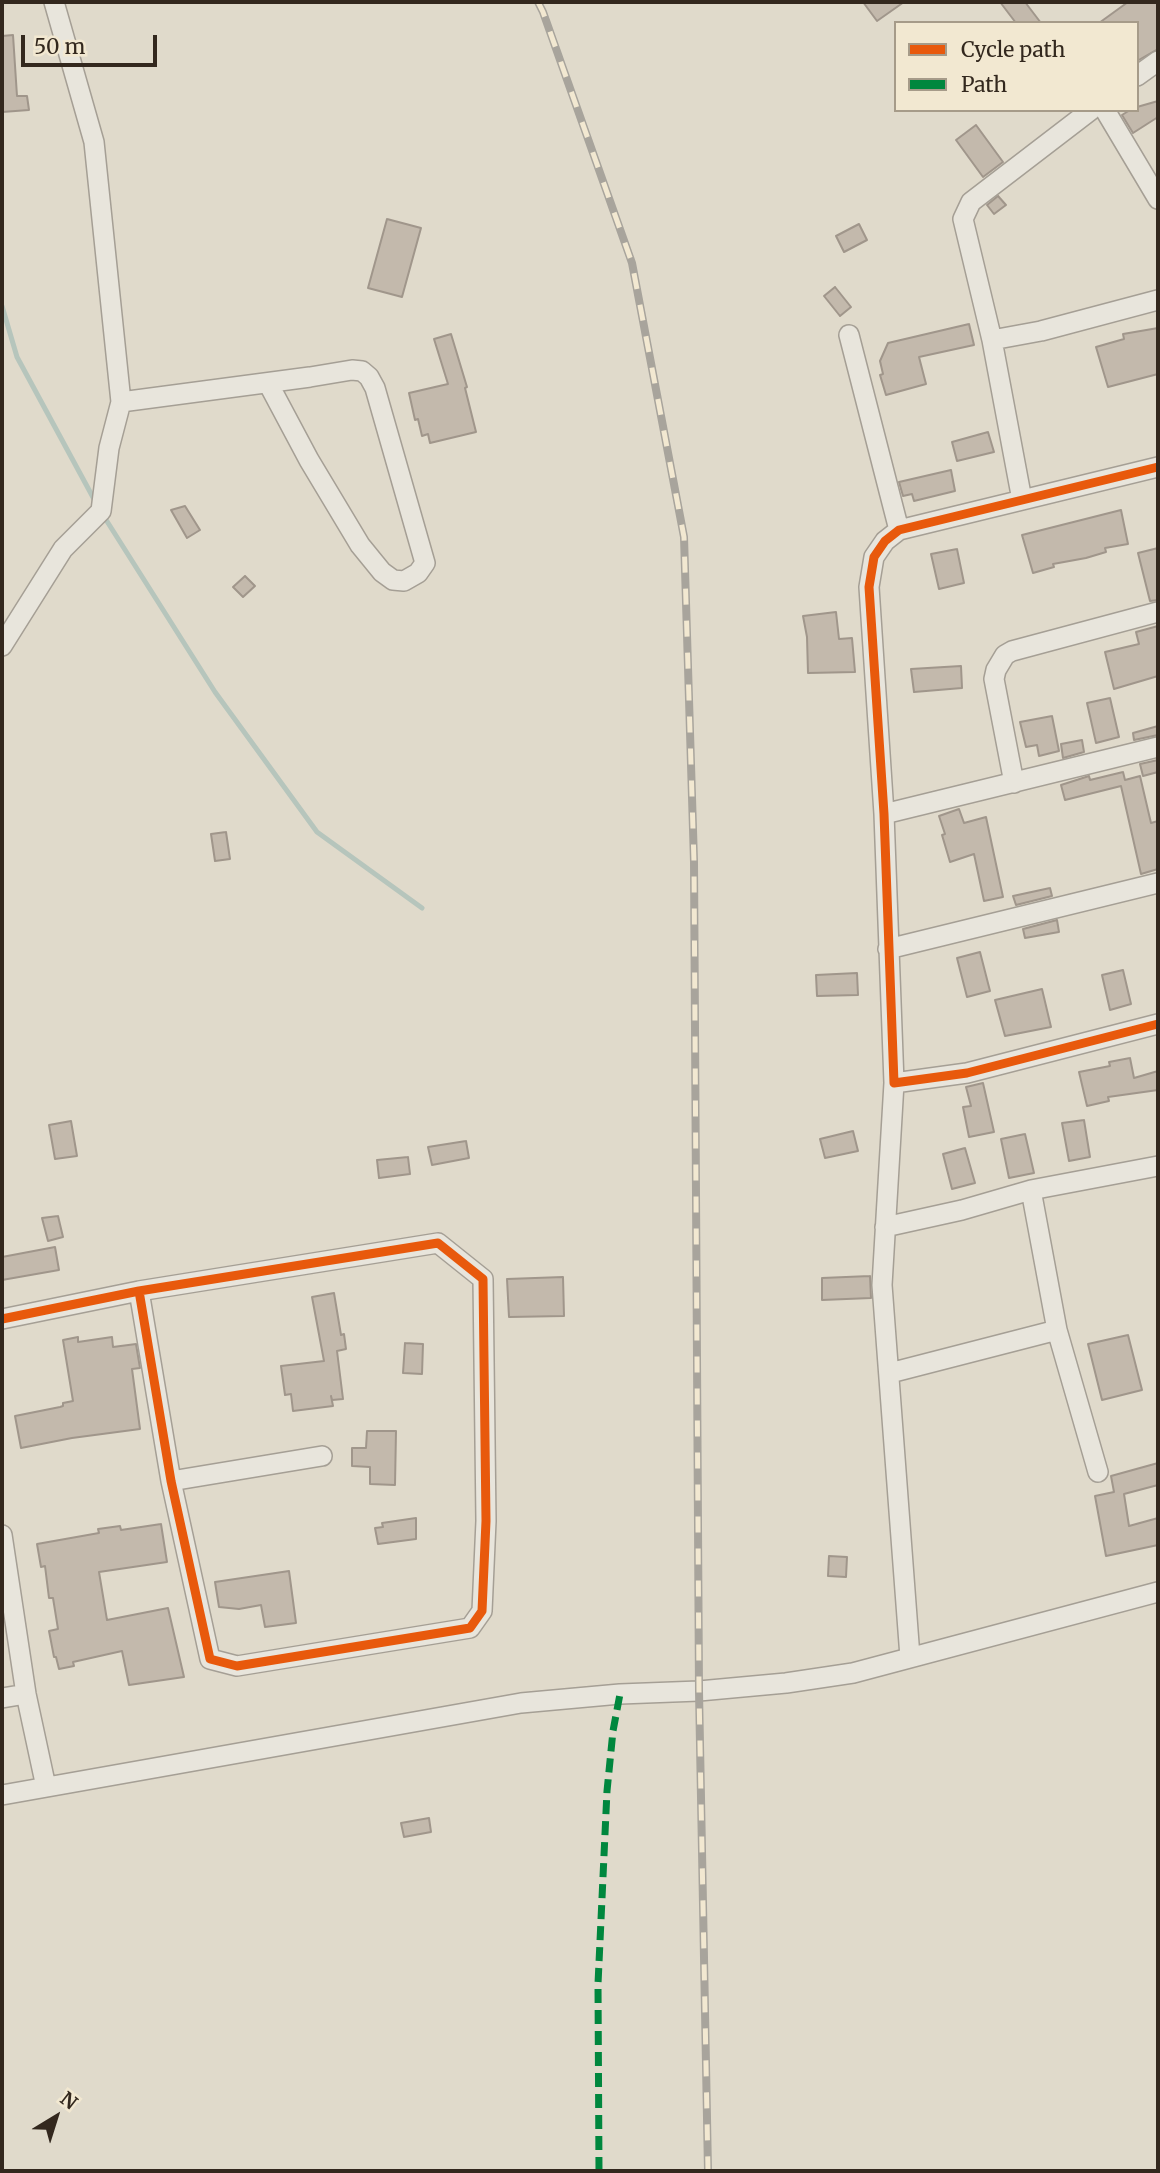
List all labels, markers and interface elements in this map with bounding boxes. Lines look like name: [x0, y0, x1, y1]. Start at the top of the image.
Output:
scale bar: [24, 21, 161, 65]
legend: [894, 21, 1139, 112]
text: 50 m: [34, 33, 85, 60]
text: Cycle path: [961, 36, 1065, 63]
text: Path: [961, 71, 1007, 98]
north arrow: [21, 2082, 91, 2152]
text: N: [56, 2086, 82, 2115]

